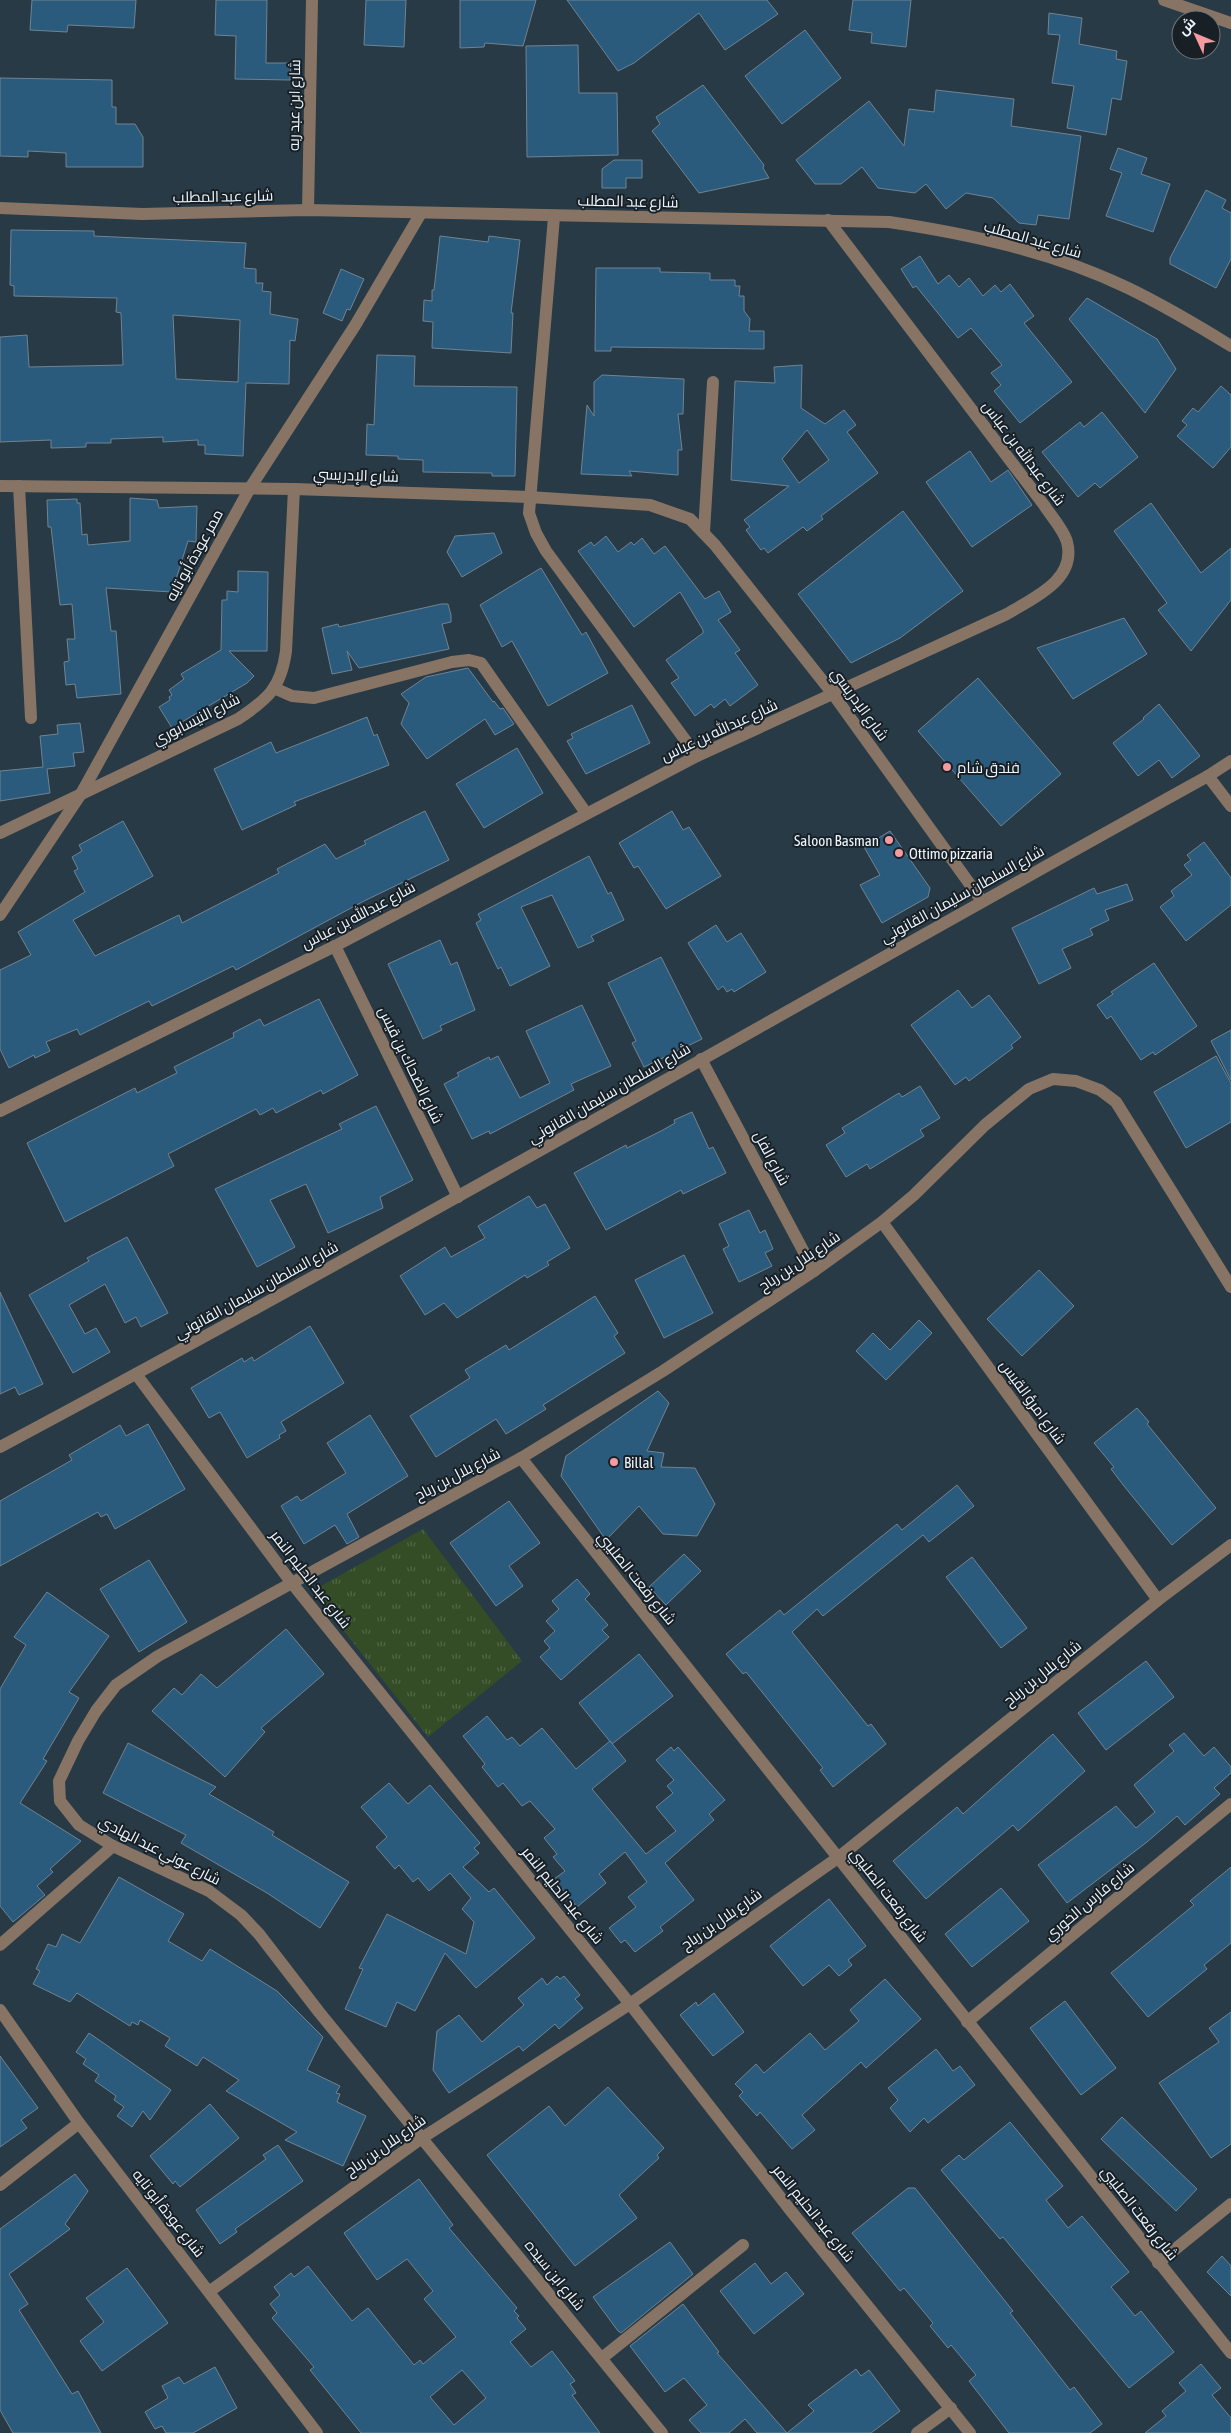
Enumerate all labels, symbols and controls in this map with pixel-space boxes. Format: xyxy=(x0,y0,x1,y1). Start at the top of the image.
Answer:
north arrow xyxy=(1171,10,1221,60)
text: ش xyxy=(1175,14,1199,39)
street label: شارع ابن عبد ربه xyxy=(285,59,306,151)
street label: شارع عبد المطلب xyxy=(172,187,274,208)
street label: شارع عبد المطلب xyxy=(577,192,679,213)
street label: شارع عبد المطلب xyxy=(981,217,1084,264)
street label: شارع عبدالله بن عباس xyxy=(977,397,1070,511)
street label: شارع الإدريسي xyxy=(313,465,399,489)
street label: ممر عودة أبو تايه xyxy=(161,506,227,604)
street label: شارع الإدريسي xyxy=(825,664,892,746)
street label: شارع النيسابوري xyxy=(150,690,244,752)
street label: شارع عبدالله بن عباس xyxy=(658,695,781,767)
place label: فندق شام xyxy=(957,759,1020,778)
marker: فندق شام xyxy=(941,761,953,773)
place label: Saloon Basman xyxy=(794,832,879,849)
marker: Saloon Basman xyxy=(883,834,895,846)
street label: شارع السلطان سليمان القانوني xyxy=(877,842,1049,950)
place label: Ottimo pizzaria xyxy=(909,845,993,862)
marker: Ottimo pizzaria xyxy=(893,847,905,859)
street label: شارع عبدالله بن عباس xyxy=(298,877,419,955)
street label: شارع الضحاك بن قيس xyxy=(373,1004,447,1128)
street label: شارع السلطان سليمان القانوني xyxy=(525,1039,695,1150)
street label: شارع الفل xyxy=(748,1128,793,1190)
street label: شارع بلال بن رباح xyxy=(755,1227,845,1297)
street label: شارع السلطان سليمان القانوني xyxy=(171,1238,343,1346)
street label: شارع امرؤ القيس xyxy=(994,1356,1069,1449)
street label: شارع بلال بن رباح xyxy=(411,1444,504,1506)
place label: Billal xyxy=(624,1454,653,1471)
marker: Billal xyxy=(608,1456,620,1468)
street label: شارع عبد الحليم النمر xyxy=(264,1526,355,1633)
street label: شارع رفعت الصليبي xyxy=(591,1528,680,1630)
street label: شارع بلال بن رباح xyxy=(1000,1637,1086,1712)
street label: شارع عوني عبد الهادي xyxy=(94,1812,224,1892)
street label: شارع عبد الحليم النمر xyxy=(516,1842,607,1949)
street label: شارع رفعت الصليبي xyxy=(844,1845,931,1948)
street label: شارع فارس الخوري xyxy=(1041,1858,1140,1947)
street label: شارع بلال بن رباح xyxy=(677,1885,766,1956)
street label: شارع بلال بن رباح xyxy=(341,2111,430,2182)
street label: شارع عبد الحليم النمر xyxy=(767,2160,858,2267)
street label: شارع رفعت الصليبي xyxy=(1095,2163,1182,2266)
street label: شارع عودة أبو تايه xyxy=(127,2165,209,2262)
street label: شارع ابن سيده xyxy=(519,2237,588,2315)

